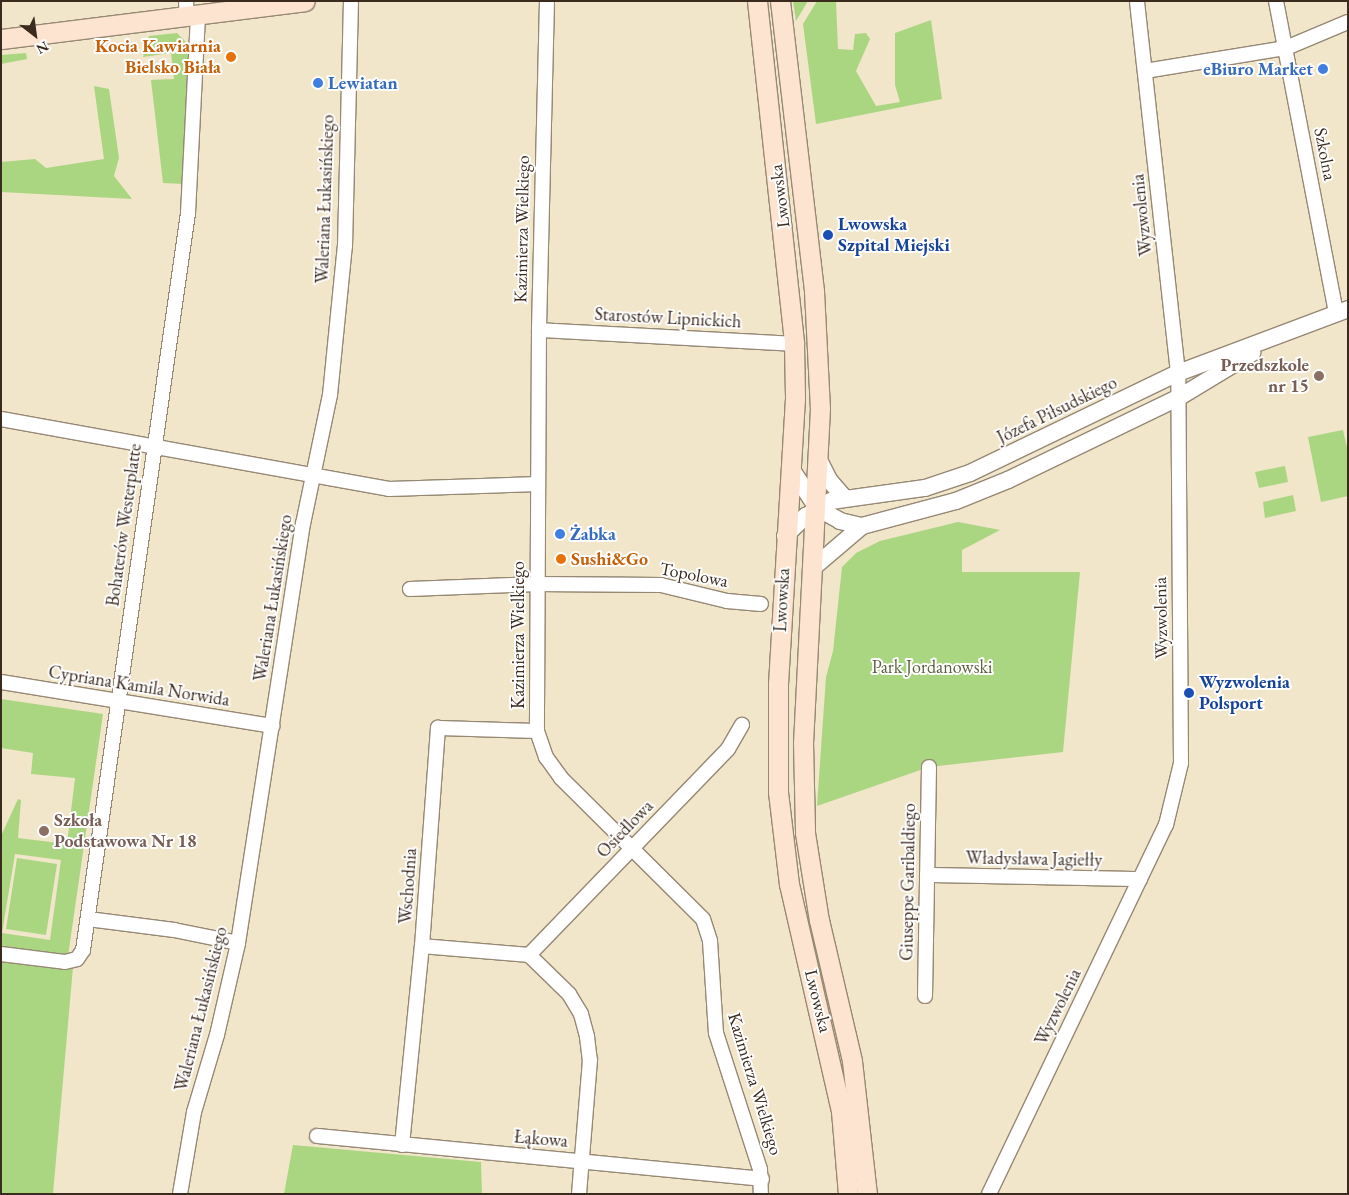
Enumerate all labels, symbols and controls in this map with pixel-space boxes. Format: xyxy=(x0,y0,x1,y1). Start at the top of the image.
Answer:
north arrow xyxy=(10,10,60,60)
place label: Kocia Kawiarnia Bielsko Biała xyxy=(95,36,221,78)
text: N xyxy=(33,37,52,59)
marker: Kocia Kawiarnia Bielsko Biała xyxy=(225,51,237,63)
place label: eBiuro Market xyxy=(1203,58,1313,80)
marker: eBiuro Market xyxy=(1317,63,1329,75)
place label: Lewiatan xyxy=(328,72,398,94)
marker: Lewiatan xyxy=(312,77,324,89)
street label: Waleriana Łukasińskiego xyxy=(311,114,339,284)
street label: Szkolna xyxy=(1309,126,1341,182)
street label: Kazimierza Wielkiego xyxy=(510,155,534,303)
street label: Lwowska xyxy=(765,163,795,229)
street label: Wyzwolenia xyxy=(1127,173,1157,257)
place label: Lwowska Szpital Miejski xyxy=(838,214,950,256)
marker: Lwowska Szpital Miejski xyxy=(822,229,834,241)
street label: Starostów Lipnickich xyxy=(594,303,742,333)
place label: Przedszkole nr 15 xyxy=(1220,355,1309,398)
marker: Przedszkole nr 15 xyxy=(1313,370,1325,382)
street label: Józefa Piłsudskiego xyxy=(993,372,1121,448)
street label: Bohaterów Westerplatte xyxy=(102,442,146,608)
street label: Waleriana Łukasińskiego xyxy=(249,513,297,683)
place label: Żabka xyxy=(570,523,616,545)
marker: Żabka xyxy=(554,528,566,540)
place label: Sushi&Go xyxy=(571,548,648,570)
marker: Sushi&Go xyxy=(555,553,567,565)
street label: Topolowa xyxy=(658,558,730,592)
street label: Kazimierza Wielkiego xyxy=(507,561,529,709)
street label: Lwowska xyxy=(770,568,794,632)
street label: Wyzwolenia xyxy=(1149,577,1173,659)
park label: Park Jordanowski xyxy=(872,656,992,678)
street label: Cypriana Kamila Norwida xyxy=(47,661,231,711)
place label: Wyzwolenia Polsport xyxy=(1199,672,1290,714)
marker: Wyzwolenia Polsport xyxy=(1183,687,1195,699)
street label: Osiedlowa xyxy=(592,796,658,862)
street label: Giuseppe Garibaldiego xyxy=(896,803,920,961)
place label: Szkoła Podstawowa Nr 18 xyxy=(54,810,196,852)
marker: Szkoła Podstawowa Nr 18 xyxy=(38,825,50,837)
street label: Wschodnia xyxy=(395,847,421,925)
street label: Władysława Jagiełły xyxy=(965,847,1103,871)
street label: Waleriana Łukasińskiego xyxy=(170,924,232,1094)
street label: Wyzwolenia xyxy=(1030,965,1086,1049)
street label: Lwowska xyxy=(800,967,836,1035)
street label: Kazimierza Wielkiego xyxy=(723,1010,787,1158)
street label: Łąkowa xyxy=(513,1126,569,1152)

